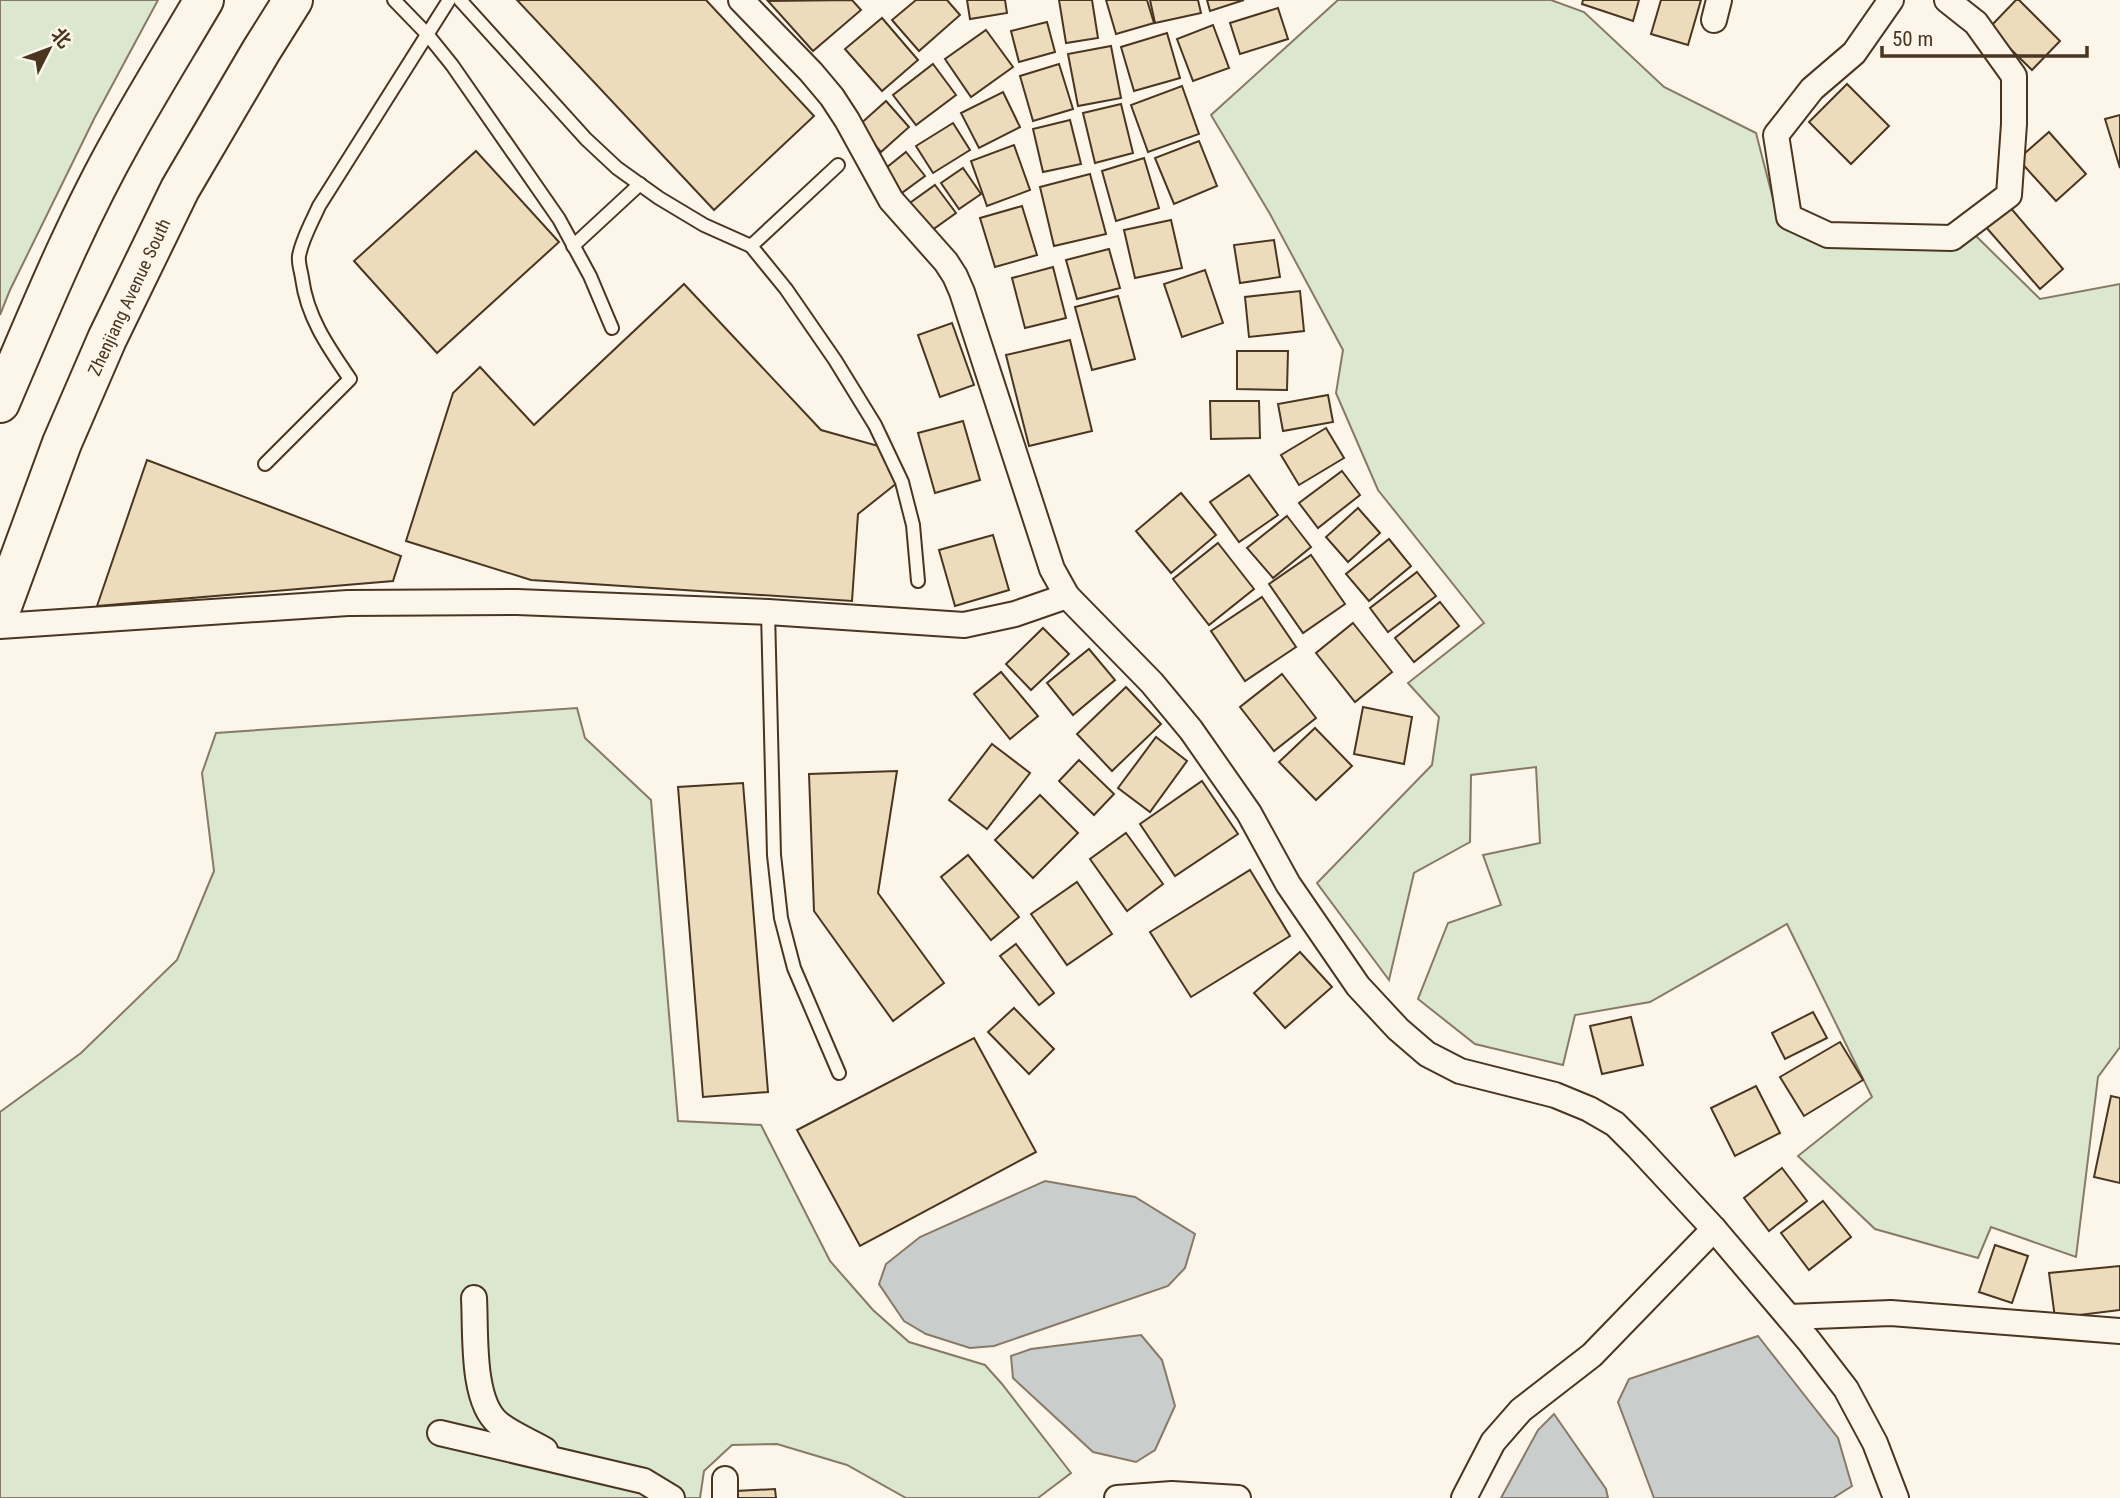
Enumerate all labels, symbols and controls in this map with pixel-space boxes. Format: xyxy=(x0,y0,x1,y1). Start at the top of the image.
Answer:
north arrow xyxy=(14,14,84,84)
scale bar xyxy=(1882,14,2087,58)
text: 北 xyxy=(46,23,76,53)
text: 50 m xyxy=(1892,27,1933,51)
street label: Zhenjiang Avenue South xyxy=(83,215,175,379)

